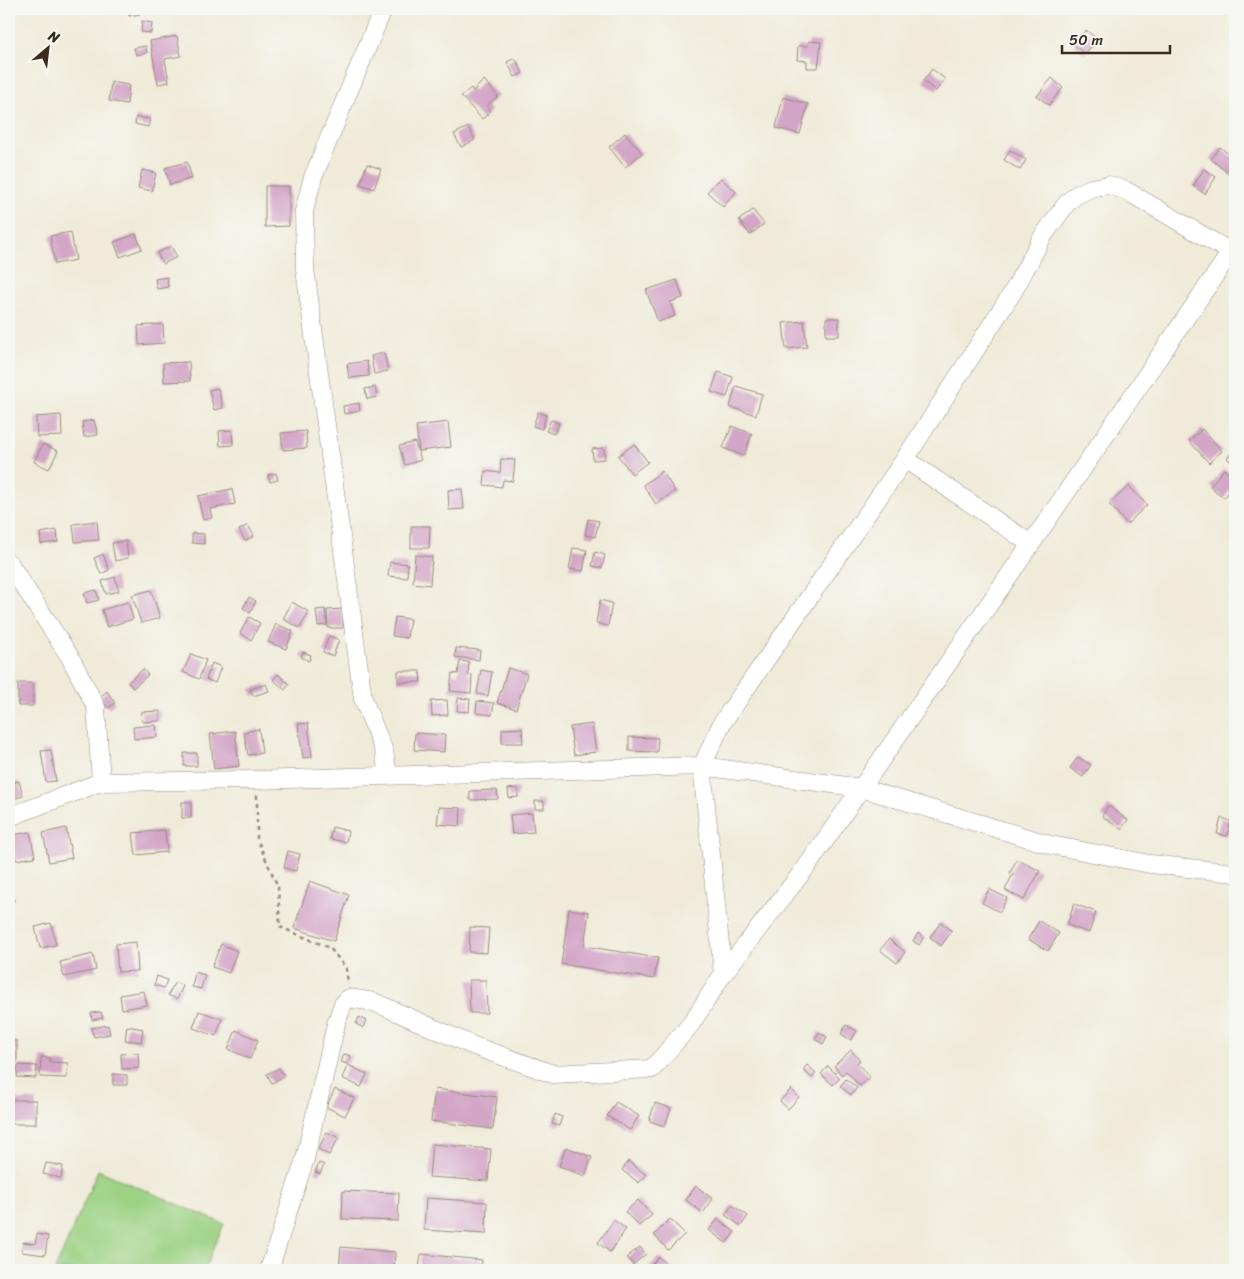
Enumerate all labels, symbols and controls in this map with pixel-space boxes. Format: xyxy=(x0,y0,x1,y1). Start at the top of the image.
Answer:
north arrow xyxy=(22,22,72,72)
scale bar xyxy=(1062,22,1169,54)
text: N xyxy=(43,23,64,50)
text: 50 m xyxy=(1069,27,1104,53)

